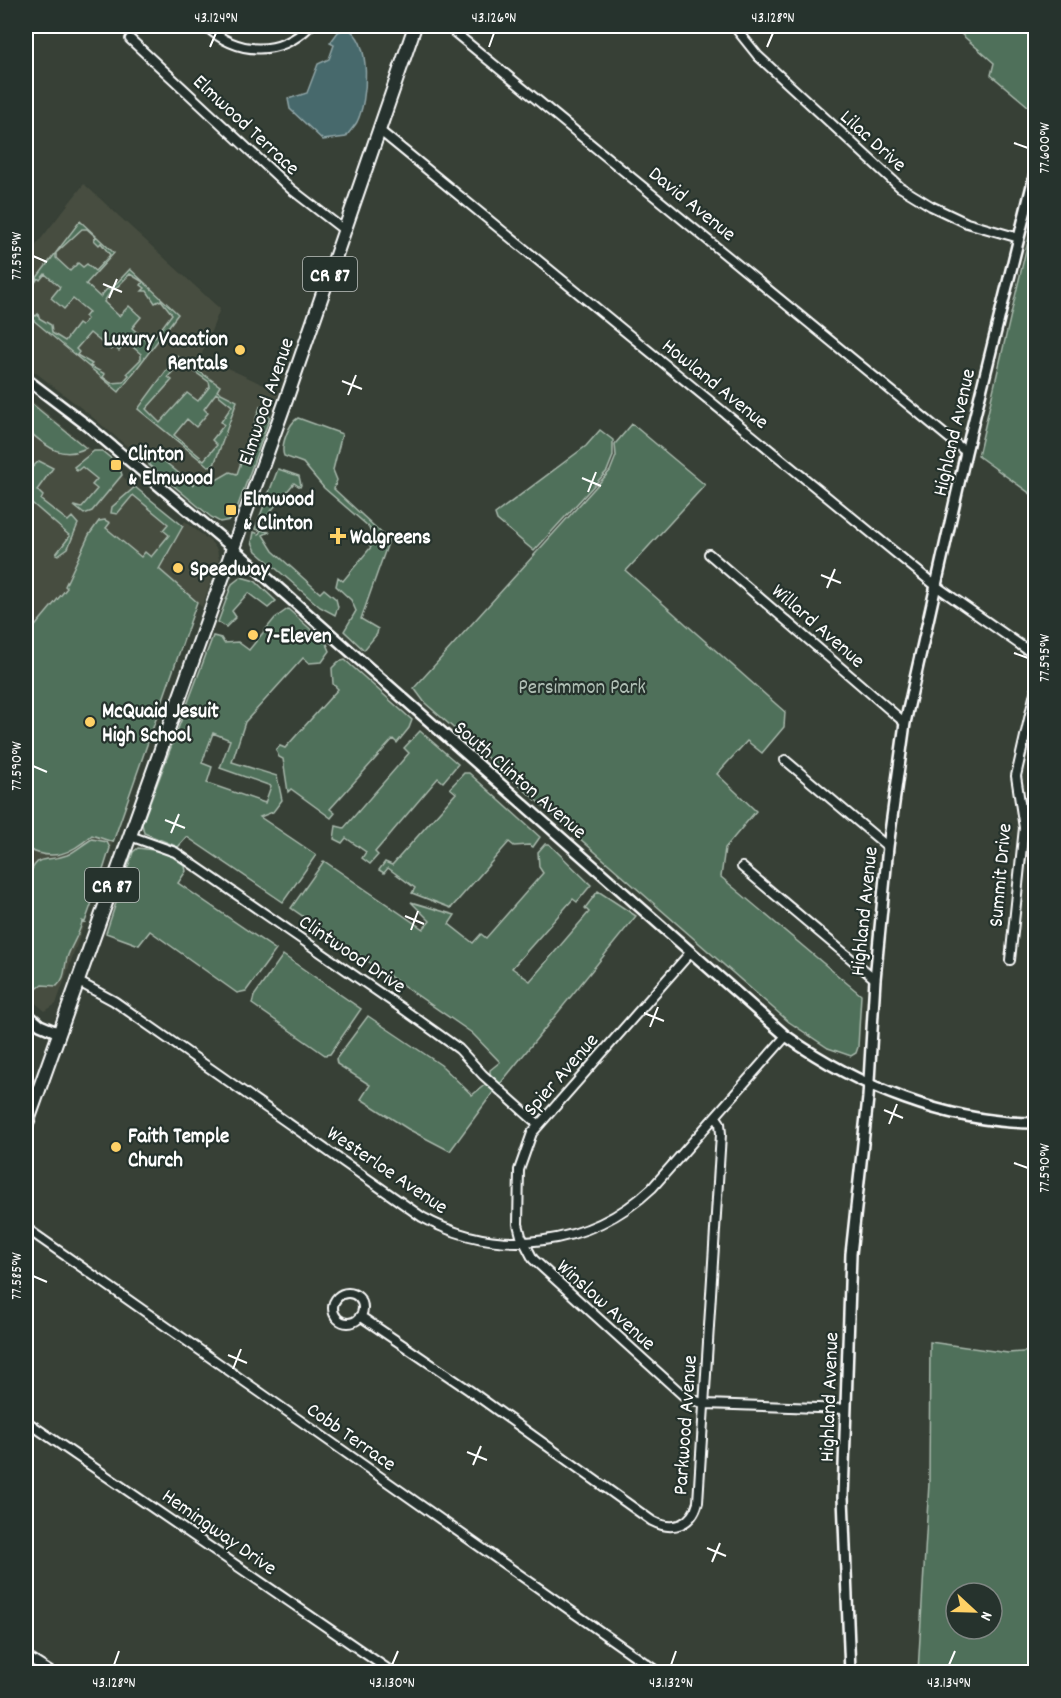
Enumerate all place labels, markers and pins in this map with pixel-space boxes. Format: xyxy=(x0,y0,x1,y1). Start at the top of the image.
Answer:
place label: Luxury Vacation Rentals xyxy=(104,326,228,380)
marker: Luxury Vacation Rentals xyxy=(233,343,247,357)
place label: Clinton & Elmwood xyxy=(128,441,213,495)
marker: Clinton & Elmwood xyxy=(109,458,123,472)
place label: Elmwood & Clinton xyxy=(243,486,314,540)
marker: Elmwood & Clinton xyxy=(224,503,238,517)
place label: Walgreens xyxy=(350,524,431,554)
marker: Walgreens xyxy=(331,529,345,543)
place label: Speedway xyxy=(190,556,271,586)
marker: Speedway xyxy=(171,561,185,575)
place label: 7-Eleven xyxy=(265,623,332,653)
marker: 7-Eleven xyxy=(246,628,260,642)
place label: McQuaid Jesuit High School xyxy=(102,698,219,752)
marker: McQuaid Jesuit High School xyxy=(83,715,97,729)
place label: Faith Temple Church xyxy=(128,1123,229,1177)
marker: Faith Temple Church xyxy=(109,1140,123,1154)

